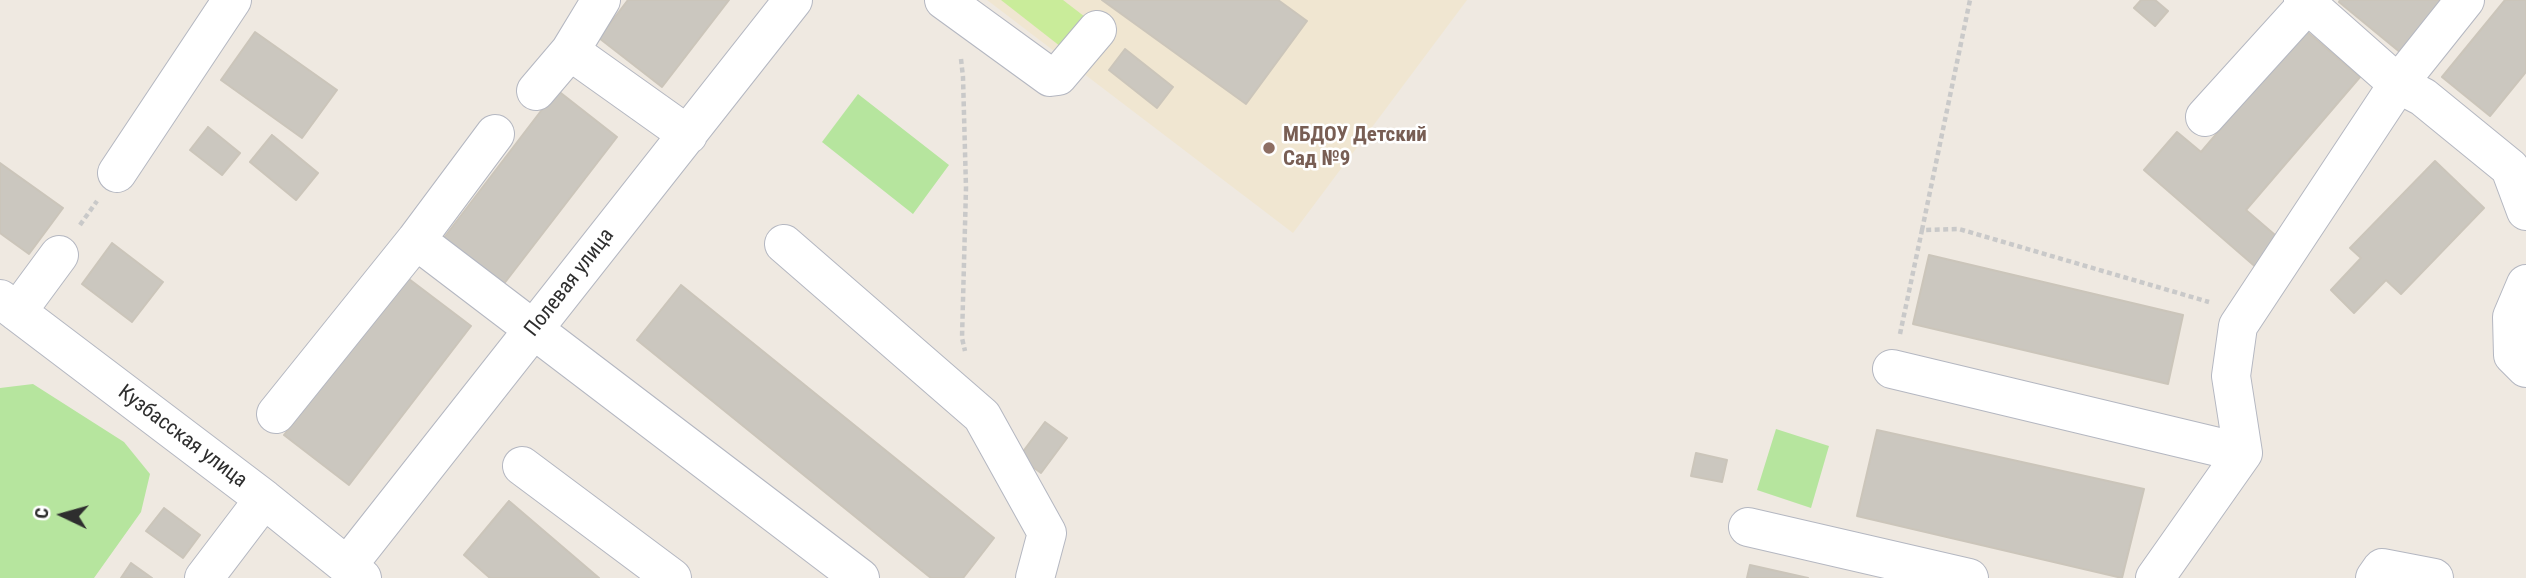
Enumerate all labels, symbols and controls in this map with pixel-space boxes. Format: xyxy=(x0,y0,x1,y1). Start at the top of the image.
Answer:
place label: МБДОУ Детский Сад №9 xyxy=(1283,123,1427,173)
marker: МБДОУ Детский Сад №9 xyxy=(1261,140,1277,156)
street label: Полевая улица xyxy=(520,224,620,342)
street label: Кузбасская улица xyxy=(113,380,251,494)
north arrow xyxy=(28,480,98,550)
text: С xyxy=(30,507,54,520)

